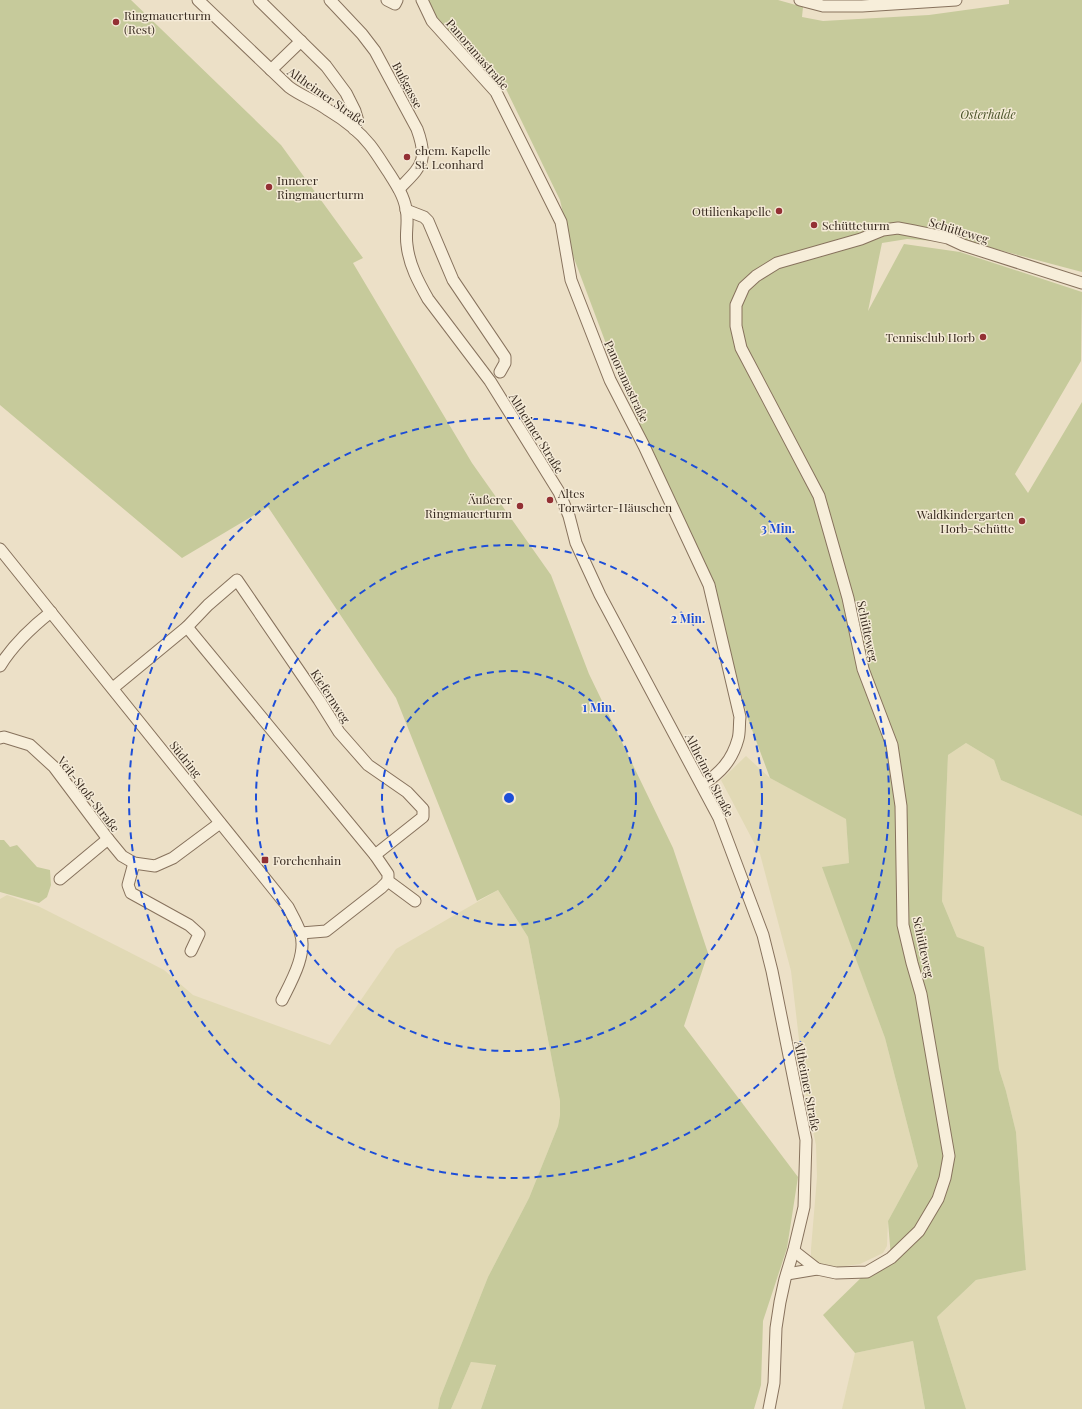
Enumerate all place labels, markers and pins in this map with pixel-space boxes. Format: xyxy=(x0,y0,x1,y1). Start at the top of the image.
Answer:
place label: Ringmauerturm (Rest) xyxy=(124,7,211,37)
marker: Ringmauerturm (Rest) xyxy=(111,17,121,27)
place label: ehem. Kapelle St. Leonhard xyxy=(415,142,491,172)
marker: ehem. Kapelle St. Leonhard xyxy=(402,152,412,162)
place label: Innerer Ringmauerturm xyxy=(277,172,364,202)
marker: Innerer Ringmauerturm xyxy=(264,182,274,192)
place label: Ottilienkapelle xyxy=(692,203,771,219)
marker: Ottilienkapelle xyxy=(774,206,784,216)
place label: Schütteturm xyxy=(822,217,890,233)
marker: Schütteturm xyxy=(809,220,819,230)
place label: Tennisclub Horb xyxy=(886,329,975,345)
marker: Tennisclub Horb xyxy=(978,332,988,342)
place label: Altes Torwärter-Häuschen xyxy=(557,485,672,515)
place label: Äußerer Ringmauerturm xyxy=(425,491,513,521)
marker: Altes Torwärter-Häuschen xyxy=(545,495,555,505)
marker: Äußerer Ringmauerturm xyxy=(515,501,525,511)
place label: Waldkindergarten Horb-Schütte xyxy=(916,506,1014,536)
marker: Waldkindergarten Horb-Schütte xyxy=(1017,516,1027,526)
centre of rings xyxy=(502,791,516,805)
place label: Forchenhain xyxy=(273,852,341,868)
marker: Forchenhain xyxy=(260,855,270,865)

